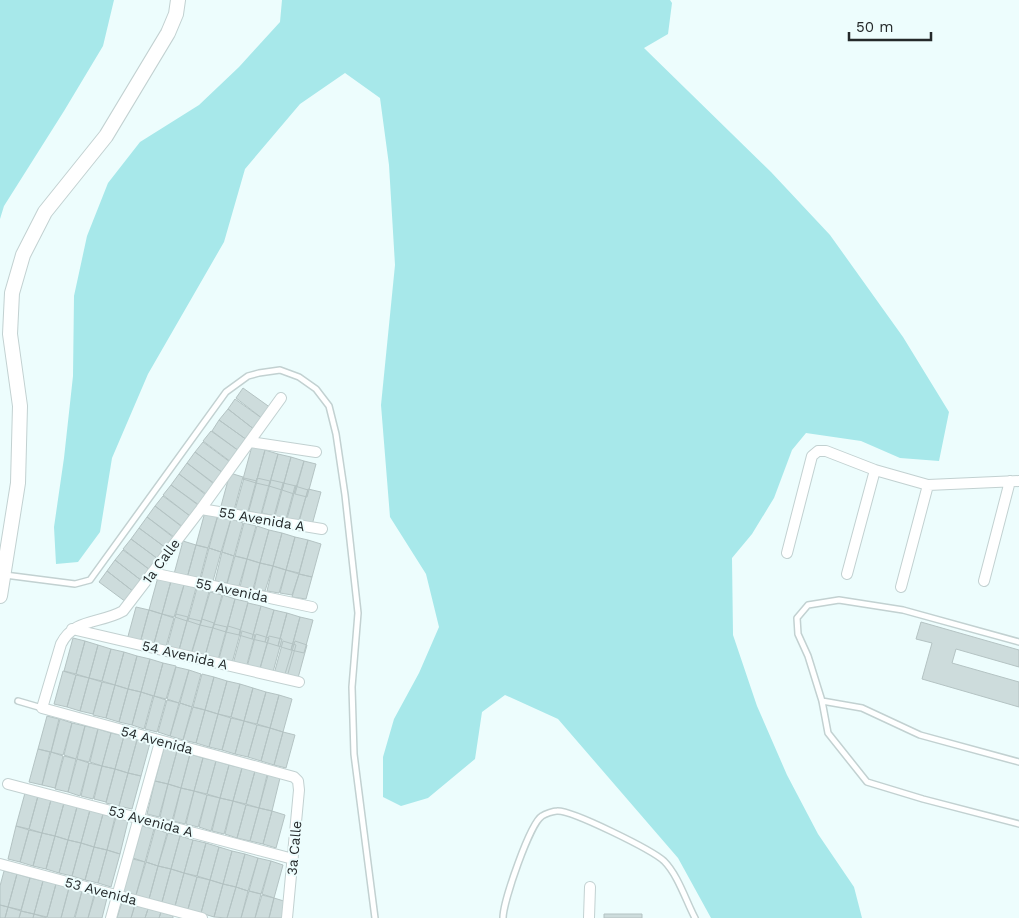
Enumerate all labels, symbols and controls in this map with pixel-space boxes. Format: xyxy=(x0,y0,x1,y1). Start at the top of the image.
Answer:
scale bar xyxy=(849,10,932,42)
text: 50 m xyxy=(856,18,893,36)
street label: 55 Avenida A xyxy=(218,504,306,534)
street label: 1a Calle xyxy=(139,535,183,587)
street label: 55 Avenida xyxy=(194,575,270,606)
street label: 54 Avenida A xyxy=(141,637,229,673)
street label: 54 Avenida xyxy=(119,723,195,757)
street label: 53 Avenida A xyxy=(107,802,195,840)
street label: 3a Calle xyxy=(284,820,304,876)
street label: 53 Avenida xyxy=(63,874,139,908)

